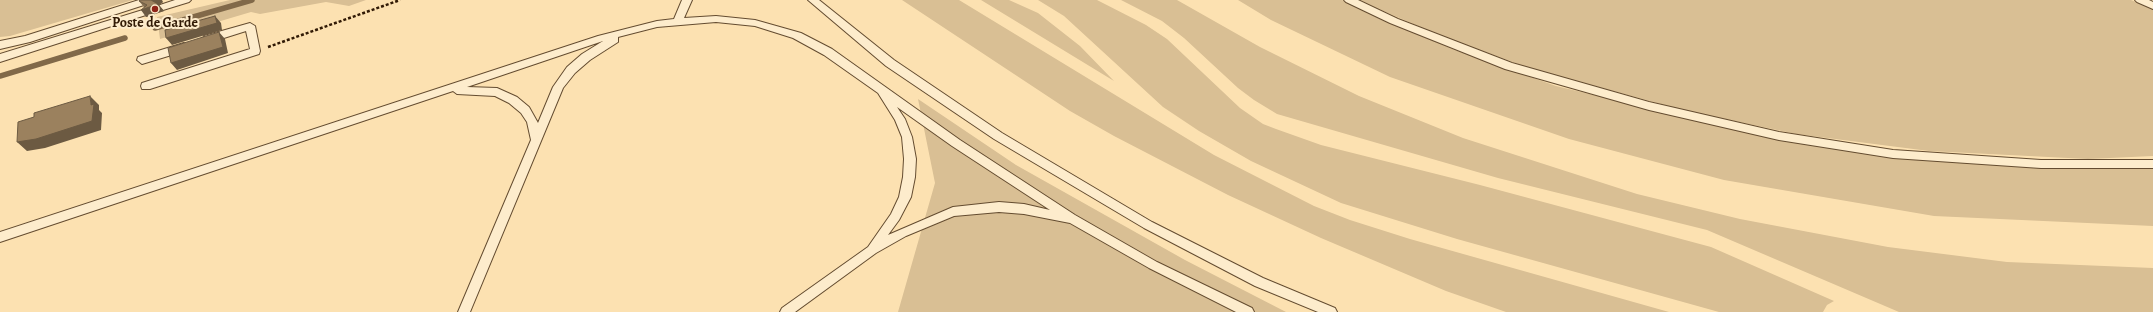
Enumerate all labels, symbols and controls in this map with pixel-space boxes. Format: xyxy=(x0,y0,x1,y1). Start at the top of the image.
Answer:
marker: Poste de Garde xyxy=(150,4,160,14)
place label: Poste de Garde xyxy=(112,16,198,32)

